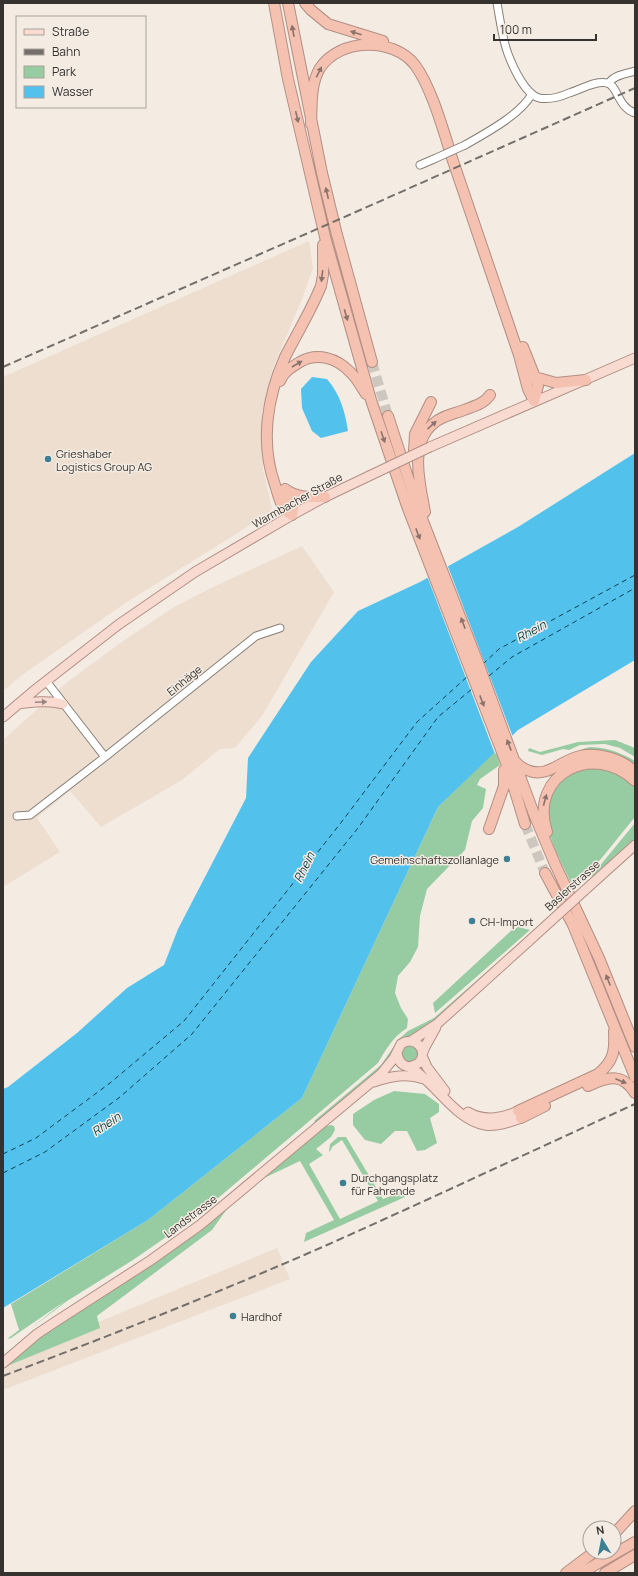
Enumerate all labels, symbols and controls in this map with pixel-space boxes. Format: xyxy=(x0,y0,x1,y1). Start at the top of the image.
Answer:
legend xyxy=(16,16,146,108)
scale bar xyxy=(494,16,596,42)
text: 100 m xyxy=(500,21,532,38)
text: Straße xyxy=(52,23,89,40)
one-way arrow xyxy=(290,25,296,37)
one-way arrow xyxy=(349,30,361,36)
text: Bahn xyxy=(52,43,80,60)
text: Park xyxy=(52,63,77,80)
one-way arrow xyxy=(316,67,322,78)
text: Wasser xyxy=(52,83,94,100)
one-way arrow xyxy=(294,110,300,123)
one-way arrow xyxy=(324,187,330,199)
one-way arrow xyxy=(319,269,325,282)
one-way arrow xyxy=(343,309,349,321)
one-way arrow xyxy=(291,360,303,367)
one-way arrow xyxy=(427,421,437,430)
one-way arrow xyxy=(381,431,387,443)
place label: Grieshaber Logistics Group AG xyxy=(56,446,152,474)
marker: Grieshaber Logistics Group AG xyxy=(43,454,53,464)
street label: Warmbacher Straße xyxy=(249,469,345,531)
one-way arrow xyxy=(415,528,421,540)
water label: Rhein xyxy=(513,615,550,646)
one-way arrow xyxy=(459,617,465,629)
street label: Einhäge xyxy=(163,661,205,699)
one-way arrow xyxy=(479,696,485,708)
one-way arrow xyxy=(35,698,47,705)
one-way arrow xyxy=(505,738,511,750)
one-way arrow xyxy=(542,794,548,806)
water label: Rhein xyxy=(289,848,319,885)
place label: Gemeinschaftszollanlage xyxy=(370,852,500,867)
marker: Gemeinschaftszollanlage xyxy=(502,854,512,864)
street label: Baslerstrasse xyxy=(541,856,603,914)
place label: CH-Import xyxy=(480,914,533,929)
marker: CH-Import xyxy=(467,916,477,926)
one-way arrow xyxy=(605,973,611,985)
one-way arrow xyxy=(615,1077,627,1084)
water label: Rhein xyxy=(88,1108,125,1140)
place label: Durchgangsplatz für Fahrende xyxy=(351,1170,438,1198)
marker: Durchgangsplatz für Fahrende xyxy=(338,1178,348,1188)
street label: Landstrasse xyxy=(160,1191,220,1241)
place label: Hardhof xyxy=(241,1309,282,1324)
marker: Hardhof xyxy=(228,1311,238,1321)
north arrow xyxy=(582,1520,622,1560)
text: N xyxy=(595,1522,605,1538)

